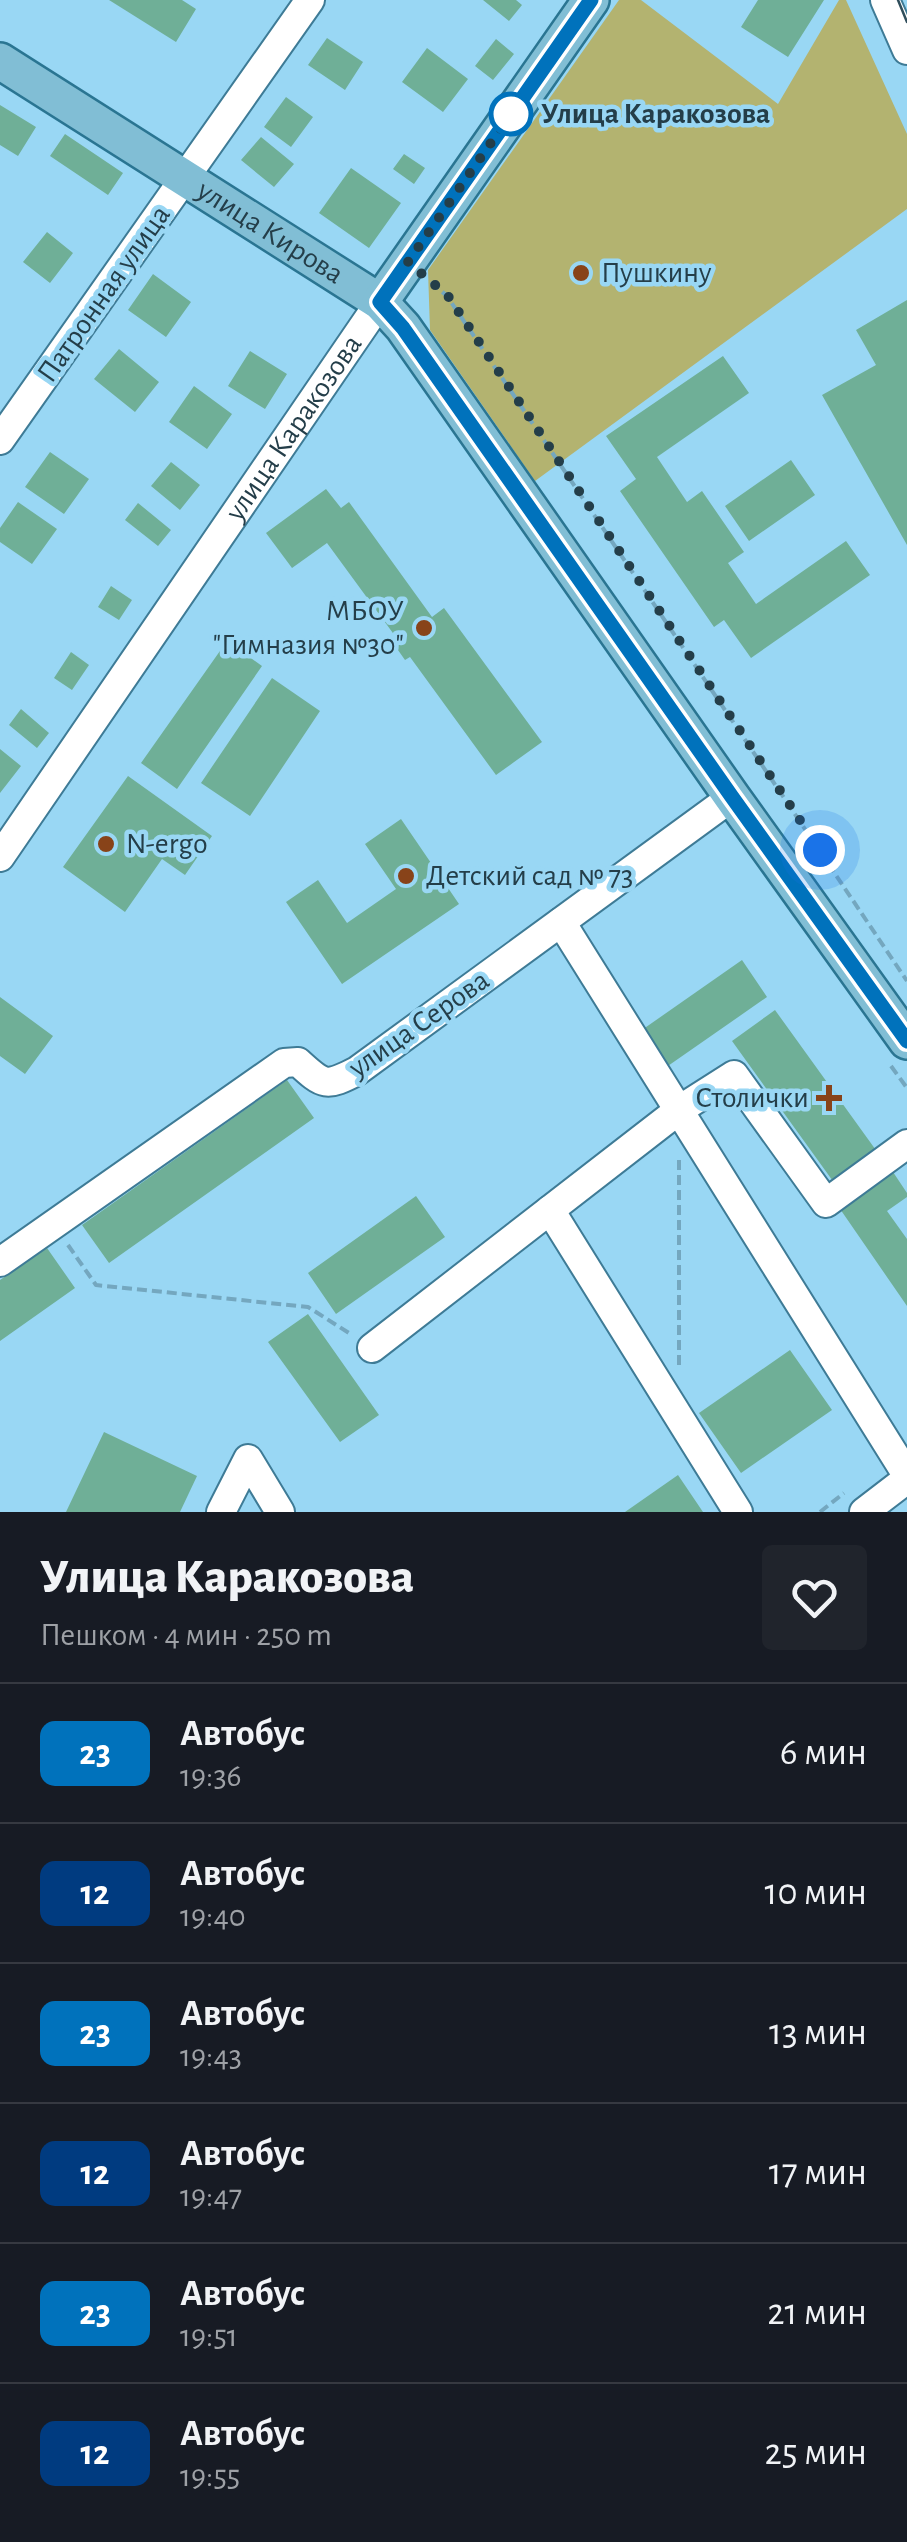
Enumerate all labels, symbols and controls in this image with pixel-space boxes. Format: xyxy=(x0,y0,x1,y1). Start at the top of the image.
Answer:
marker: Улица Каракозова xyxy=(490,93,532,135)
place label: Улица Каракозова xyxy=(541,99,770,129)
street label: улица Кирова xyxy=(191,175,349,290)
street label: Патронная улица xyxy=(32,200,176,388)
place label: Пушкину xyxy=(601,258,712,288)
marker: Пушкину xyxy=(570,262,592,284)
street label: улица Каракозова xyxy=(219,330,368,527)
place label: МБОУ "Гимназия №30" xyxy=(213,596,404,660)
marker: МБОУ "Гимназия №30" xyxy=(413,617,435,639)
your location xyxy=(795,825,845,875)
place label: N-ergo xyxy=(126,829,208,859)
marker: N-ergo xyxy=(95,833,117,855)
place label: Детский сад № 73 xyxy=(426,861,633,891)
marker: Детский сад № 73 xyxy=(395,865,417,887)
street label: улица Серова xyxy=(343,965,495,1084)
place label: Столички xyxy=(695,1083,809,1113)
marker: Столички xyxy=(818,1087,840,1109)
button: heart xyxy=(762,1545,867,1650)
text: Улица Каракозова xyxy=(40,1554,414,1602)
text: Пешком · 4 мин · 250 m xyxy=(40,1619,332,1651)
text: Автобус xyxy=(180,1715,305,1753)
text: 6 мин xyxy=(780,1734,867,1772)
text: 23 xyxy=(79,1736,111,1771)
text: 19:36 xyxy=(180,1760,242,1792)
text: Автобус xyxy=(180,1855,305,1893)
text: 10 мин xyxy=(764,1874,867,1912)
text: 12 xyxy=(80,1876,110,1911)
text: 19:40 xyxy=(180,1900,246,1932)
text: Автобус xyxy=(180,1995,305,2033)
text: 13 мин xyxy=(769,2014,867,2052)
text: 23 xyxy=(79,2016,111,2051)
text: 19:43 xyxy=(180,2040,242,2072)
text: Автобус xyxy=(180,2135,305,2173)
text: 17 мин xyxy=(769,2154,867,2192)
text: 12 xyxy=(80,2156,110,2191)
text: 19:47 xyxy=(180,2180,242,2212)
text: Автобус xyxy=(180,2275,305,2313)
text: 21 мин xyxy=(767,2294,867,2332)
text: 23 xyxy=(79,2296,111,2331)
text: 19:51 xyxy=(180,2320,238,2352)
text: Автобус xyxy=(180,2415,305,2453)
text: 25 мин xyxy=(764,2434,867,2472)
text: 12 xyxy=(80,2436,110,2471)
text: 19:55 xyxy=(180,2460,240,2492)

